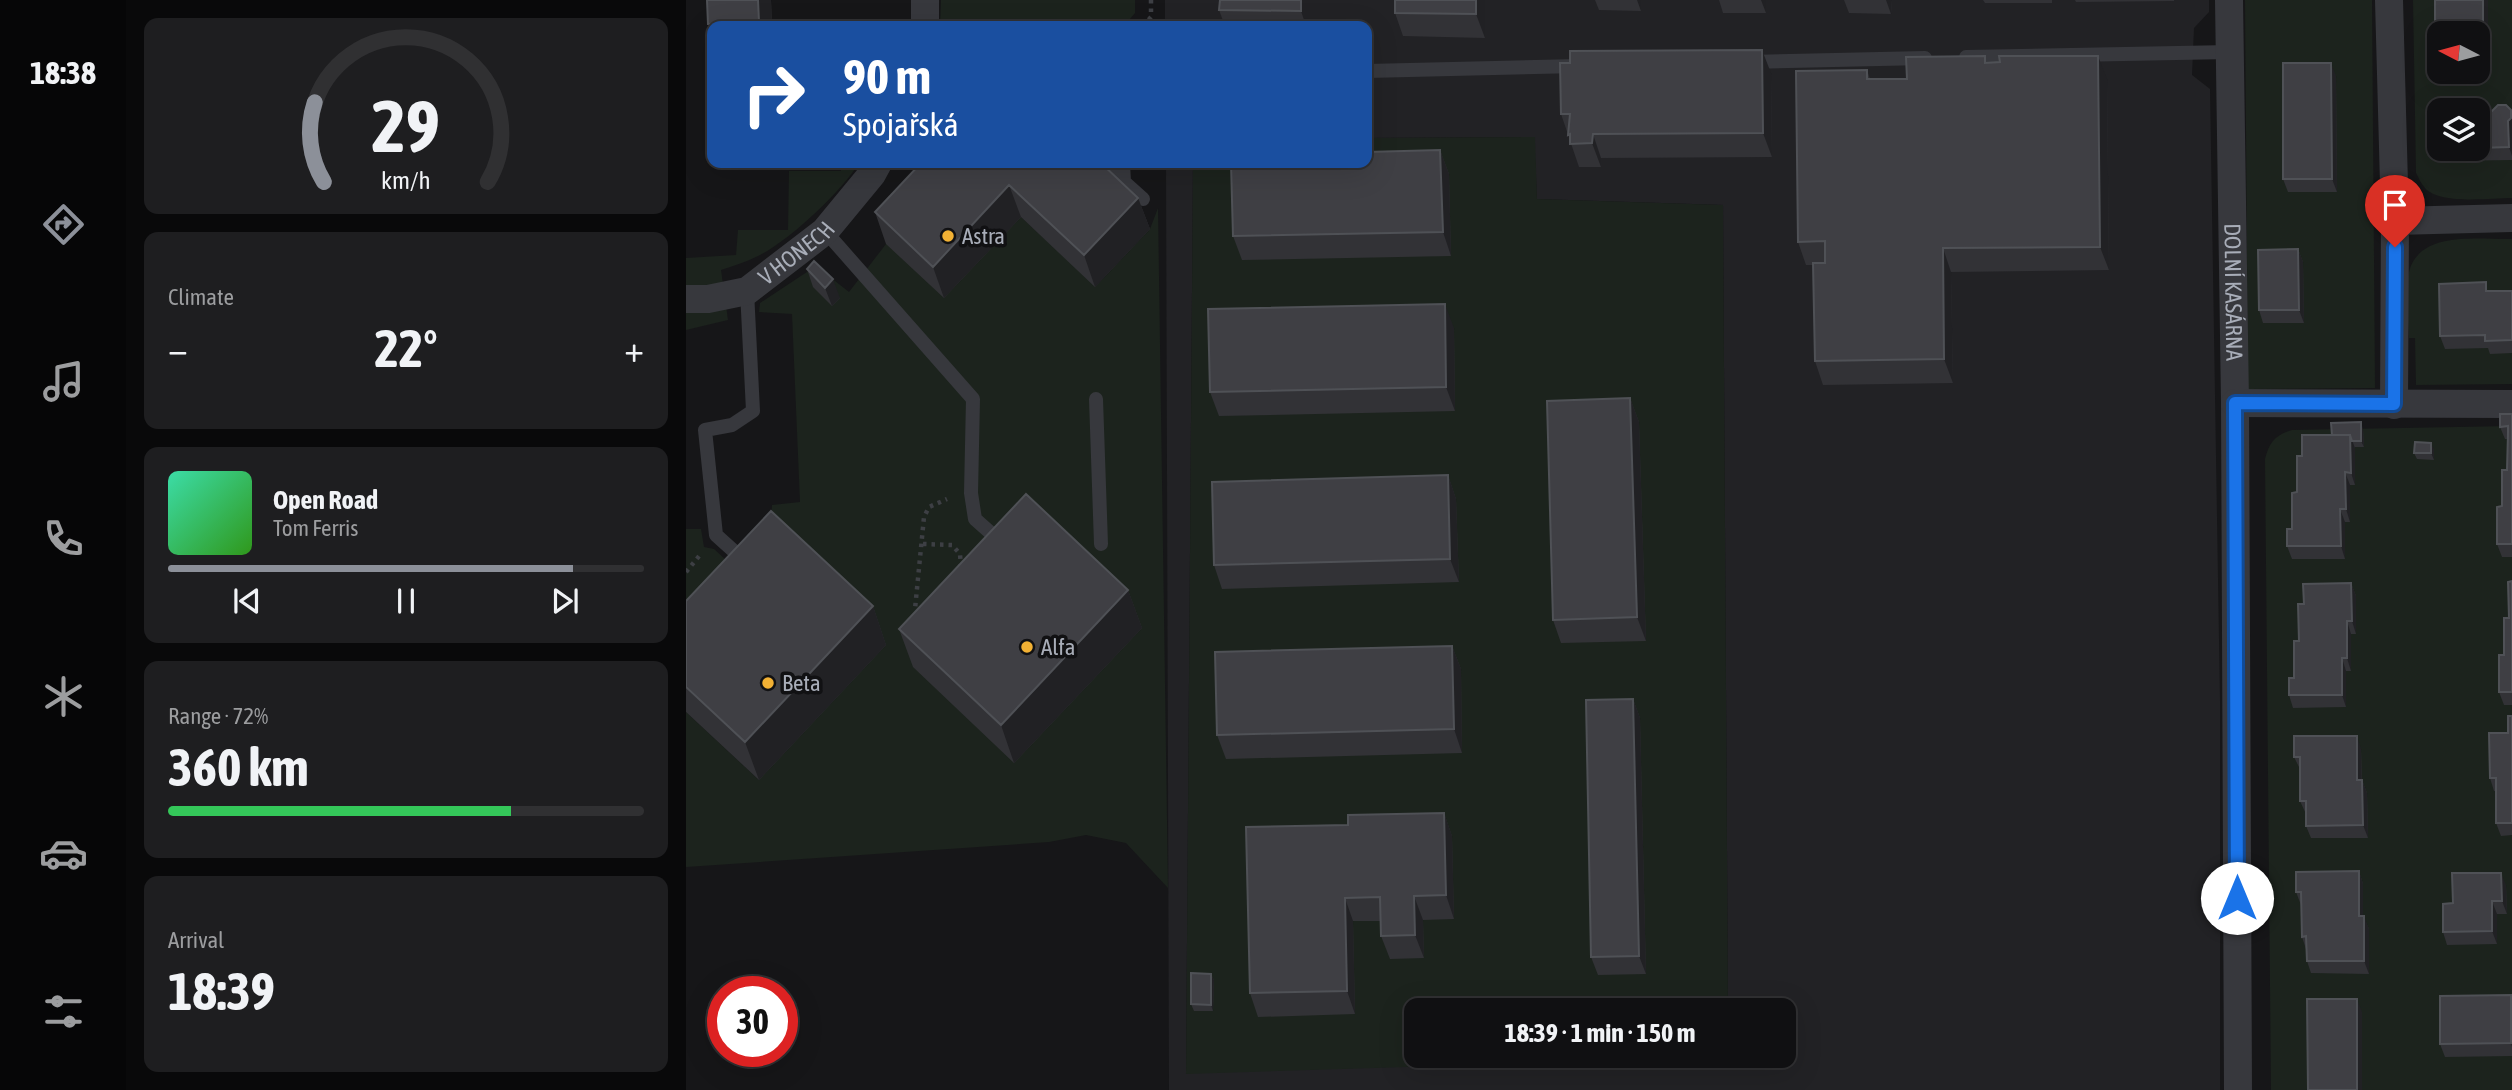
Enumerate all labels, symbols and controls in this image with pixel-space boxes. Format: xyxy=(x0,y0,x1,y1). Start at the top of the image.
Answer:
north arrow xyxy=(2427,21,2490,84)
map controls xyxy=(2427,21,2490,161)
text: 90 m xyxy=(843,48,931,104)
icon: right xyxy=(728,49,819,140)
text: 18:38 xyxy=(30,54,96,91)
text: 29 xyxy=(372,85,440,168)
button: layers xyxy=(2427,98,2490,161)
text: Spojařská xyxy=(843,106,959,143)
text: km/h xyxy=(381,166,431,194)
pin xyxy=(2365,175,2425,247)
icon: arrive xyxy=(2376,186,2414,224)
icon: directions xyxy=(39,200,88,249)
street label: V HONECH xyxy=(753,217,840,290)
place label: Astra xyxy=(962,223,1005,249)
street label: DOLNÍ KASÁRNA xyxy=(2219,223,2247,362)
marker: Astra xyxy=(940,228,956,244)
text: Climate xyxy=(168,284,234,310)
text: 22° xyxy=(374,318,438,378)
text: − xyxy=(168,327,188,370)
text: + xyxy=(624,327,644,370)
icon: music xyxy=(39,357,88,406)
text: Open Road xyxy=(273,485,378,515)
icon: phone xyxy=(39,514,88,563)
text: Tom Ferris xyxy=(273,515,358,541)
icon: previous xyxy=(228,582,266,620)
icon: pause xyxy=(387,582,425,620)
icon: next xyxy=(546,582,584,620)
place label: Alfa xyxy=(1041,634,1075,660)
marker: Alfa xyxy=(1019,639,1035,655)
place label: Beta xyxy=(782,670,821,696)
icon: climate xyxy=(39,672,88,721)
marker: Beta xyxy=(760,675,776,691)
text: Range · 72% xyxy=(168,703,268,729)
text: 360 km xyxy=(168,737,309,797)
icon: car xyxy=(39,829,88,878)
position arrow xyxy=(2200,861,2274,935)
text: Arrival xyxy=(168,927,224,953)
text: 18:39 xyxy=(168,961,275,1021)
speed limit sign: 30 xyxy=(707,976,798,1067)
icon: filters xyxy=(39,987,88,1036)
text: 18:39 · 1 min · 150 m xyxy=(1505,1018,1695,1048)

